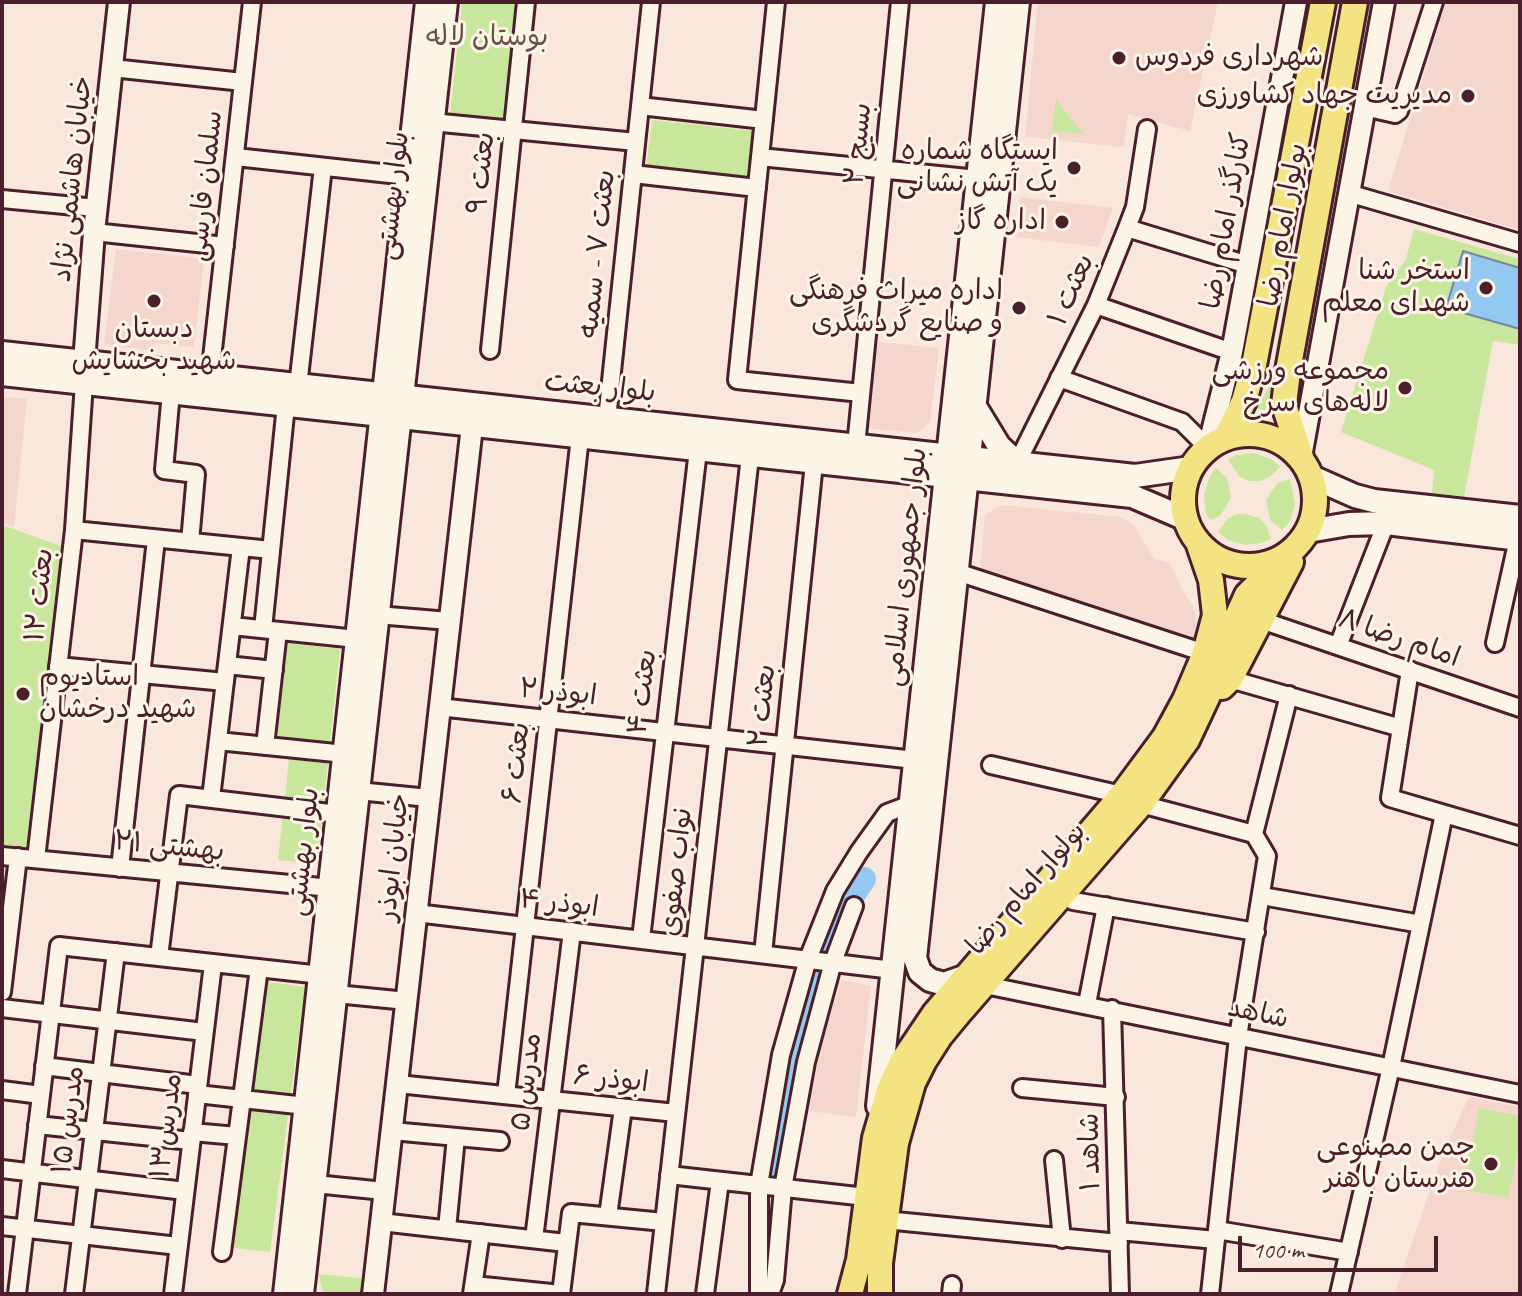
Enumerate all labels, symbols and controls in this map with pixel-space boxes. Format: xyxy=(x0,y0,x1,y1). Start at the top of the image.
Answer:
park label: بوستان لاله xyxy=(426,21,548,55)
place label: شهرداری فردوس xyxy=(1135,41,1323,75)
marker: شهرداری فردوس xyxy=(1110,49,1128,67)
street label: خیابان هاشمی نژاد xyxy=(45,74,101,284)
place label: مدیریت جهاد کشاورزی xyxy=(1196,79,1452,113)
marker: مدیریت جهاد کشاورزی xyxy=(1459,87,1477,105)
street label: بسیج ۲ xyxy=(838,101,880,187)
street label: سلمان فارسی xyxy=(181,109,231,263)
street label: بلوار بهشتی xyxy=(371,130,417,262)
street label: بعثت ۹ xyxy=(461,130,503,216)
street label: کنارگذر امام رضا xyxy=(1195,130,1259,312)
place label: ایستگاه شماره یک آتش نشانی xyxy=(896,135,1058,201)
street label: بولوار امام رضا xyxy=(1253,140,1315,310)
marker: ایستگاه شماره یک آتش نشانی xyxy=(1065,159,1083,177)
street label: بعثت ۷ - سمیه xyxy=(572,168,624,340)
place label: اداره گاز xyxy=(956,205,1046,239)
marker: اداره گاز xyxy=(1053,213,1071,231)
street label: بعثت ۱ xyxy=(1041,249,1103,331)
place label: استخر شنا شهدای معلم xyxy=(1322,255,1470,321)
place label: اداره میراث فرهنگی و صنایع گردشگری xyxy=(789,275,1003,341)
marker: استخر شنا شهدای معلم xyxy=(1477,279,1495,297)
marker: دبستان شهید بخشایش xyxy=(145,292,163,310)
marker: اداره میراث فرهنگی و صنایع گردشگری xyxy=(1010,299,1028,317)
place label: دبستان شهید بخشایش xyxy=(72,313,236,379)
place label: مجموعه‌ ورزشی لاله‌های سرخ xyxy=(1212,355,1389,421)
street label: بلوار بعثت xyxy=(543,365,657,411)
marker: مجموعه‌ ورزشی لاله‌های سرخ xyxy=(1396,379,1414,397)
street label: بلوار جمهوری اسلامی xyxy=(877,446,935,688)
street label: بعثت ۱۲ xyxy=(18,547,62,643)
street label: امام رضا ۸ xyxy=(1334,602,1464,676)
street label: بعثت ۴ xyxy=(621,647,665,737)
place label: استادیوم شهید درخشان xyxy=(39,661,197,727)
street label: بعثت ۲ xyxy=(742,663,784,749)
street label: ابوذر ۲ xyxy=(518,672,598,714)
marker: استادیوم شهید درخشان xyxy=(14,685,32,703)
street label: بعثت ۶ xyxy=(496,721,538,805)
street label: بلوار بهشتی xyxy=(281,786,327,918)
street label: خیابان ابوذر xyxy=(371,792,417,922)
street label: نواب صفوی xyxy=(654,806,700,938)
street label: بولوار امام رضا xyxy=(960,815,1094,963)
street label: بهشتی ۲۱ xyxy=(112,824,226,870)
street label: ابوذر ۴ xyxy=(517,882,601,926)
street label: شاهد xyxy=(1224,991,1292,1037)
street label: مدرس ۵ xyxy=(504,1031,550,1133)
street label: ابوذر ۶ xyxy=(572,1059,650,1101)
street label: مدرس ۱۵ xyxy=(46,1064,92,1176)
street label: مدرس۱۳ xyxy=(144,1071,190,1181)
street label: شاهد ۱ xyxy=(1074,1113,1108,1191)
place label: چمن مصنوعی هنرستان باهنر xyxy=(1316,1131,1475,1197)
marker: چمن مصنوعی هنرستان باهنر xyxy=(1482,1155,1500,1173)
scale bar xyxy=(1242,1220,1442,1270)
text: 100 m xyxy=(1252,1235,1304,1265)

